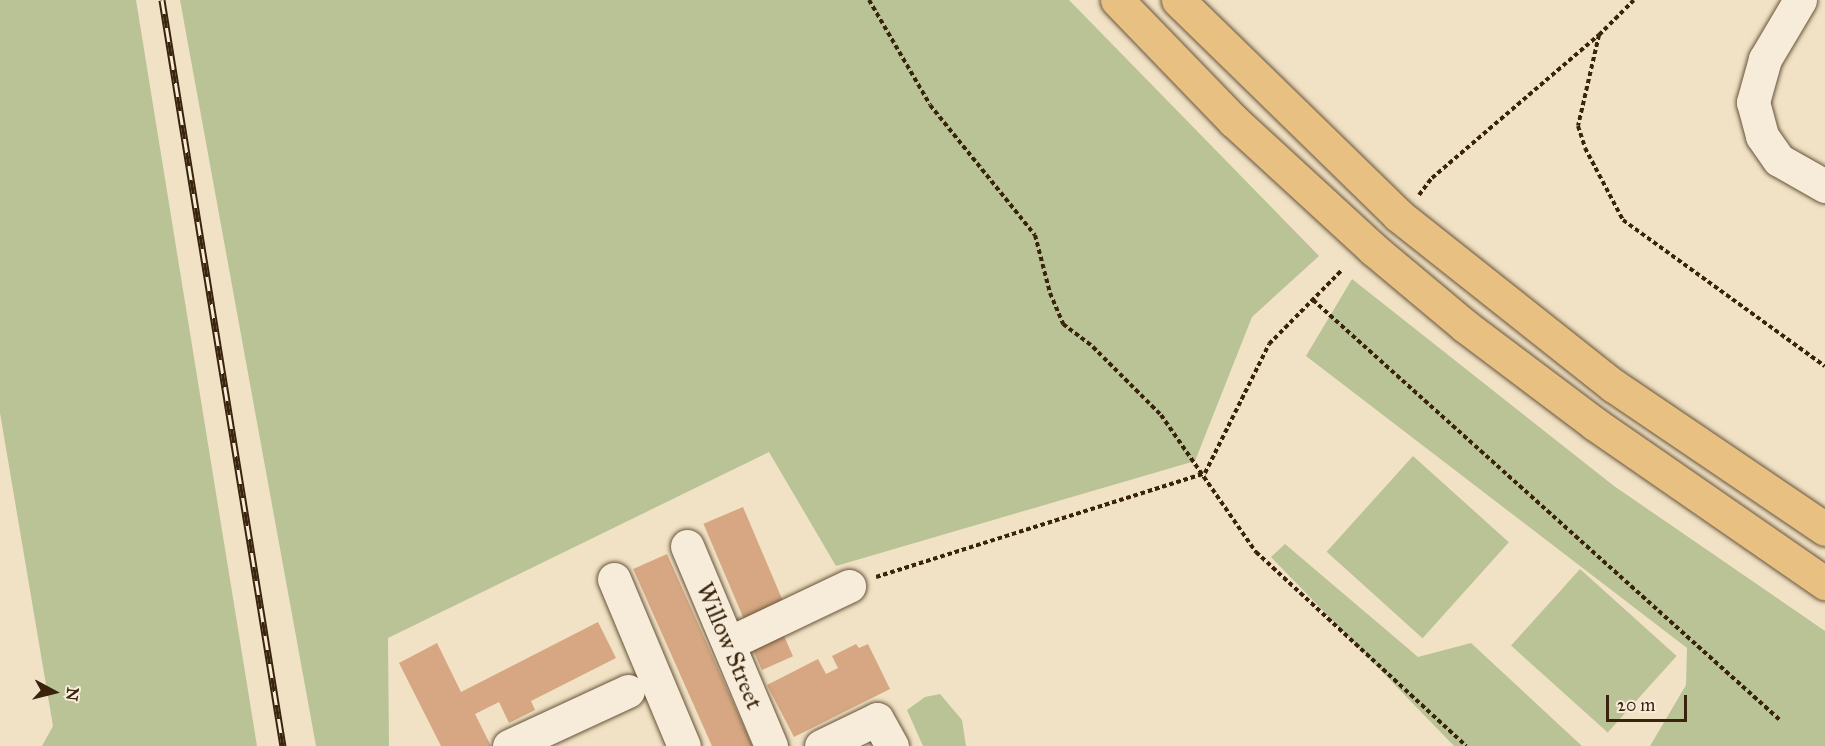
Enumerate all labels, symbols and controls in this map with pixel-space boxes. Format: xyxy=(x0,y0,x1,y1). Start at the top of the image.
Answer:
street label: Willow Street xyxy=(689,578,769,714)
north arrow xyxy=(24,662,84,722)
scale bar xyxy=(1609,683,1690,721)
text: N xyxy=(62,686,83,702)
text: 20 m xyxy=(1617,694,1655,716)

